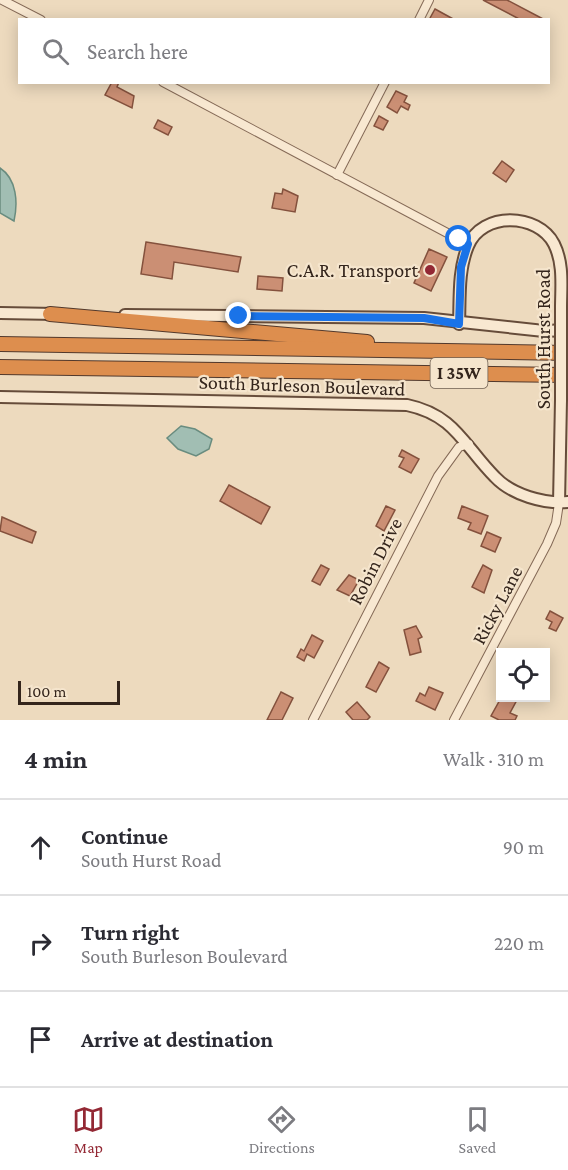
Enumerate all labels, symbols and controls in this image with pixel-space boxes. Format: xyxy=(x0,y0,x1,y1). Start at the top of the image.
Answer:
search box xyxy=(18,18,550,84)
icon: search xyxy=(39,35,72,68)
text: Search here xyxy=(87,39,188,64)
route start xyxy=(445,225,471,251)
place label: C.A.R. Transport xyxy=(287,259,418,282)
marker: C.A.R. Transport xyxy=(423,263,437,277)
street label: South Hurst Road xyxy=(532,268,554,409)
route end xyxy=(225,302,251,328)
road number: I 35W xyxy=(430,358,488,388)
street label: South Burleson Boulevard xyxy=(198,370,406,400)
street label: Robin Drive xyxy=(344,514,406,608)
street label: Ricky Lane xyxy=(467,562,528,648)
map controls xyxy=(496,648,550,702)
button: locate xyxy=(496,648,550,702)
scale bar xyxy=(18,678,120,706)
text: 100 m xyxy=(27,683,66,700)
text: 4 min xyxy=(24,745,88,774)
text: Walk · 310 m xyxy=(443,748,544,770)
text: Continue xyxy=(81,824,168,849)
icon: ahead xyxy=(24,831,57,864)
text: 90 m xyxy=(503,836,544,858)
text: South Hurst Road xyxy=(81,849,221,871)
text: Turn right xyxy=(81,920,179,945)
icon: right xyxy=(24,927,57,960)
text: 220 m xyxy=(494,932,544,954)
text: South Burleson Boulevard xyxy=(81,945,288,967)
icon: arrive xyxy=(24,1023,57,1056)
text: Arrive at destination xyxy=(81,1027,273,1052)
tab: Map xyxy=(72,1103,105,1156)
tab: Directions xyxy=(249,1103,315,1156)
tab: Saved xyxy=(459,1103,496,1156)

